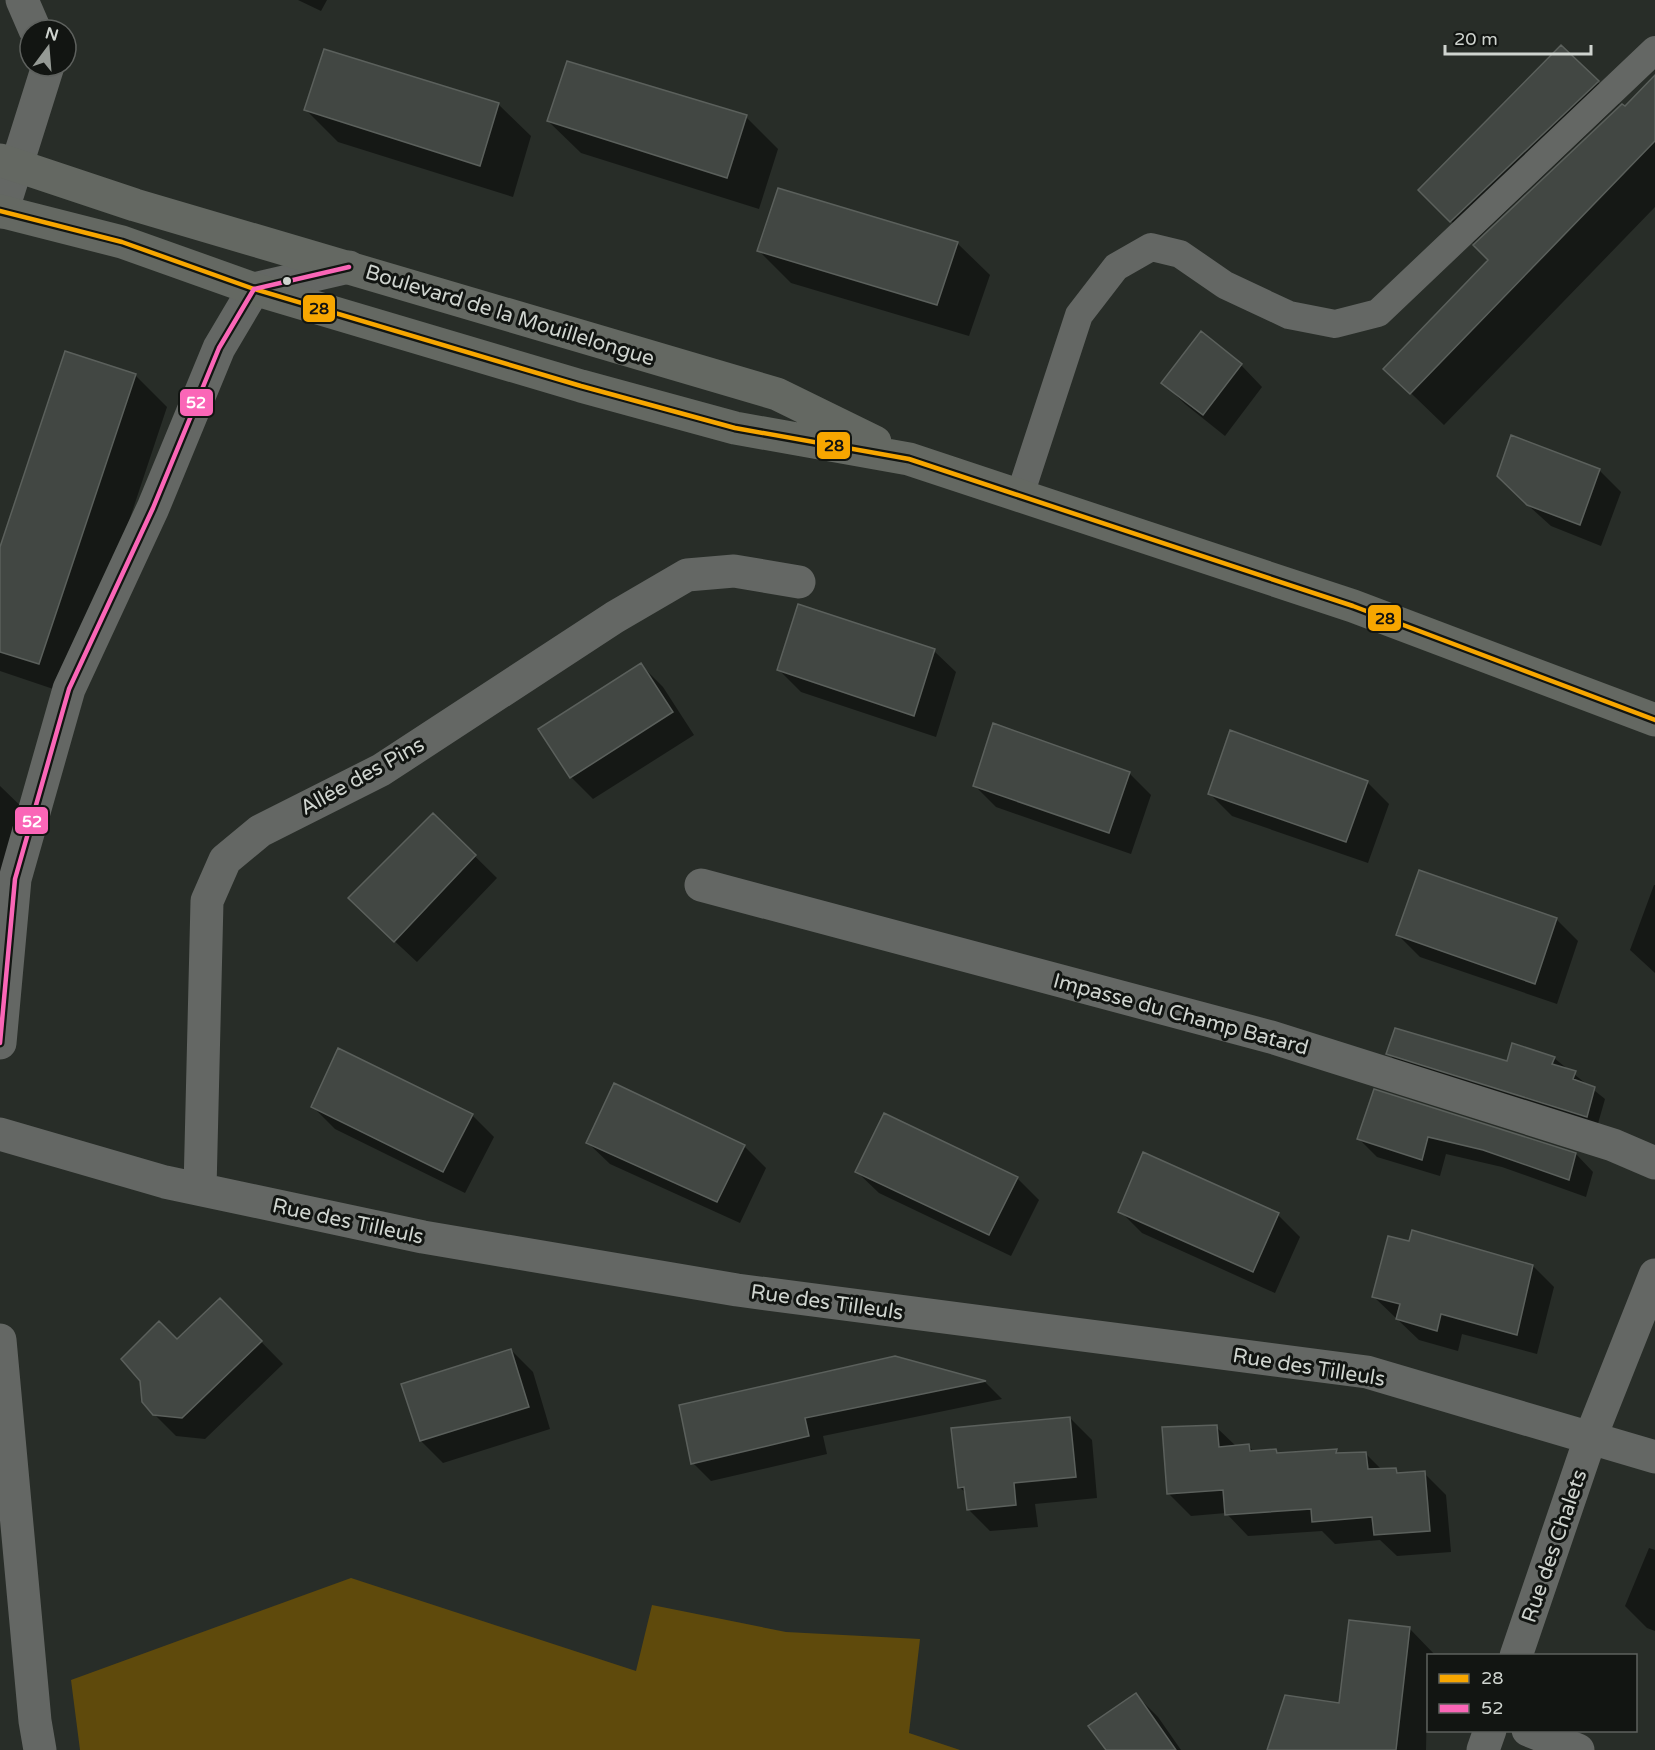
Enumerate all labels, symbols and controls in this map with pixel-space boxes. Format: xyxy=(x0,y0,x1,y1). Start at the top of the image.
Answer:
north arrow xyxy=(18,18,78,78)
scale bar xyxy=(1445,18,1590,56)
text: N xyxy=(43,23,61,46)
text: 20 m xyxy=(1454,28,1498,50)
street label: Boulevard de la Mouillelongue xyxy=(362,259,658,371)
unlabelled marker xyxy=(281,275,293,287)
line badge: 28 xyxy=(302,294,336,323)
text: 28 xyxy=(309,299,329,319)
line badge: 52 xyxy=(179,388,214,417)
text: 52 xyxy=(186,393,206,413)
line badge: 28 xyxy=(816,431,851,460)
text: 28 xyxy=(824,436,844,456)
line badge: 28 xyxy=(1367,604,1402,632)
text: 28 xyxy=(1375,609,1395,629)
street label: Allée des Pins xyxy=(296,732,429,821)
line badge: 52 xyxy=(14,806,49,835)
text: 52 xyxy=(22,812,42,832)
street label: Impasse du Champ Batard xyxy=(1051,968,1311,1061)
street label: Rue des Tilleuls xyxy=(270,1193,426,1250)
street label: Rue des Tilleuls xyxy=(749,1279,905,1326)
street label: Rue des Tilleuls xyxy=(1231,1343,1387,1392)
street label: Rue des Chalets xyxy=(1517,1466,1592,1626)
legend xyxy=(1427,1654,1637,1732)
text: 28 xyxy=(1481,1667,1504,1689)
text: 52 xyxy=(1481,1697,1504,1719)

